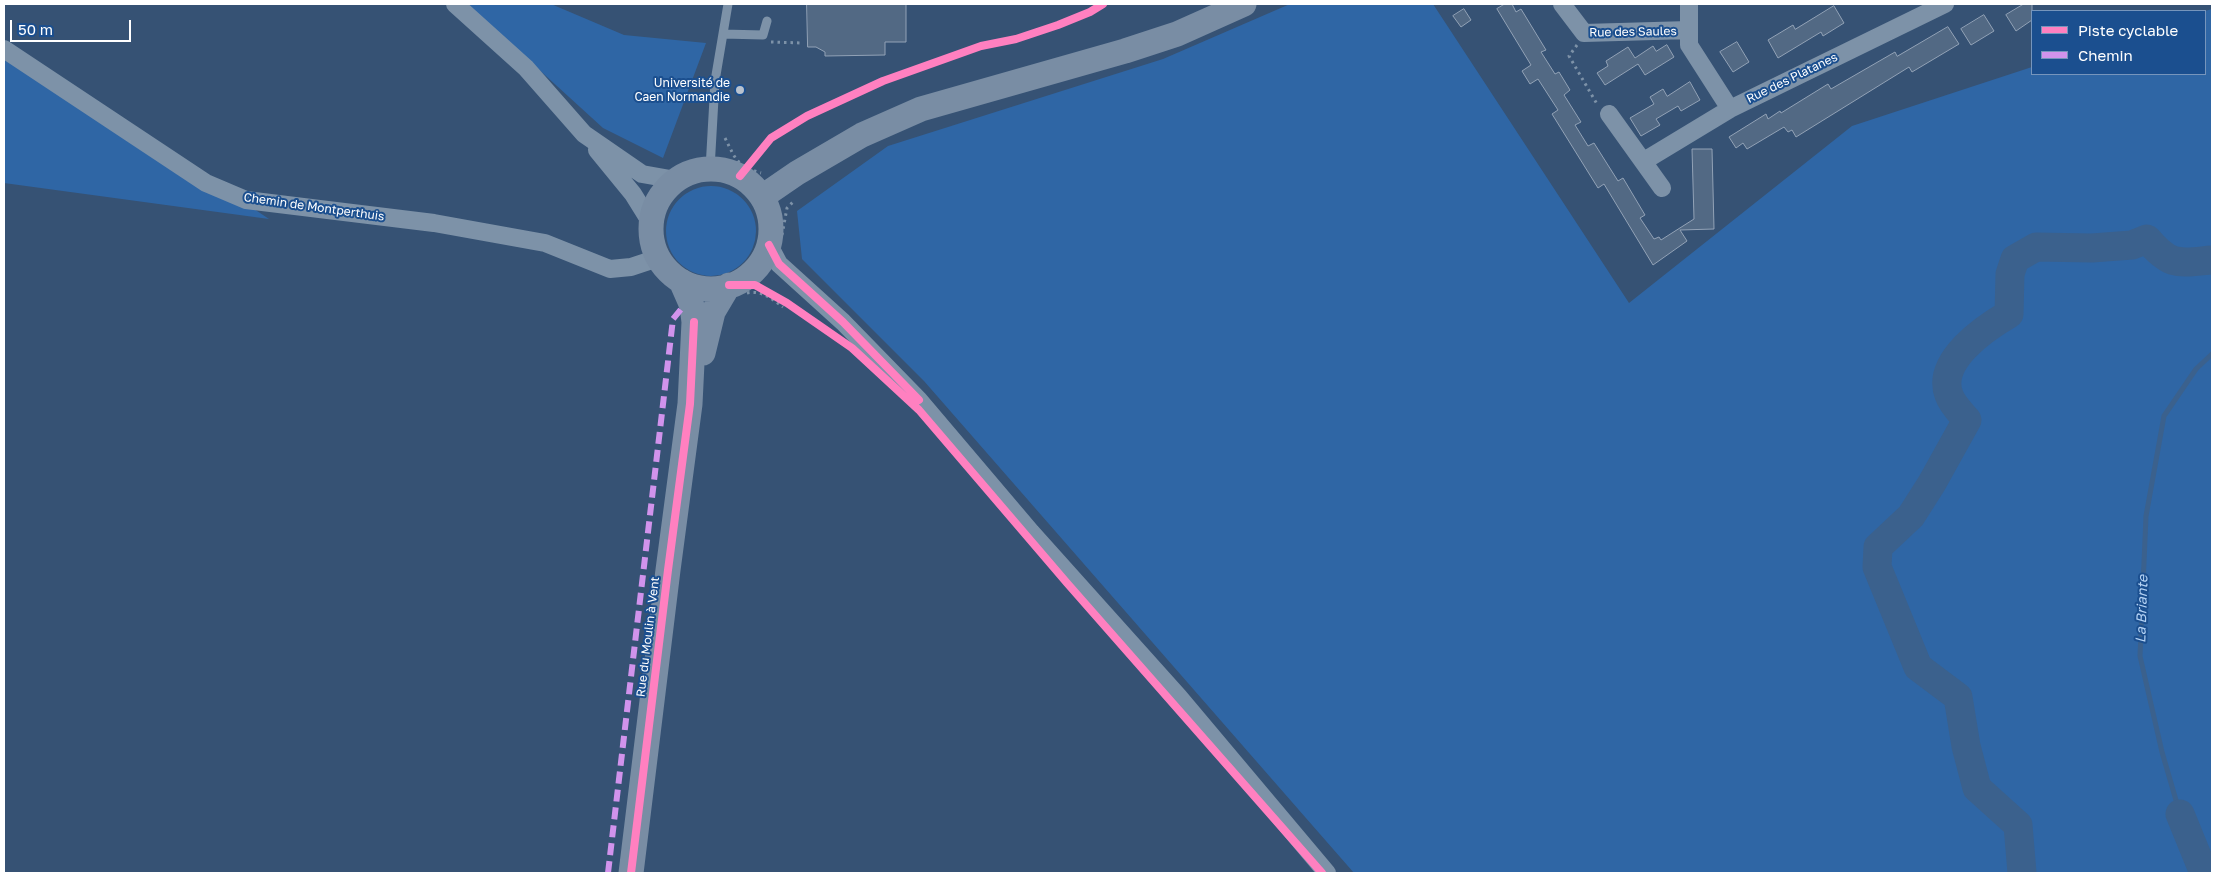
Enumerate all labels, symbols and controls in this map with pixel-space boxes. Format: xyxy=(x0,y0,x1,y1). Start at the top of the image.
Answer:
scale bar xyxy=(12,10,134,42)
legend xyxy=(2031,10,2206,75)
text: 50 m xyxy=(18,20,53,38)
text: Piste cyclable xyxy=(2078,21,2178,39)
street label: Rue des Saules xyxy=(1589,24,1677,40)
text: Chemin xyxy=(2078,46,2133,64)
street label: Rue des Platanes xyxy=(1744,50,1840,106)
place label: Université de Caen Normandie xyxy=(634,76,730,104)
marker: Université de Caen Normandie xyxy=(734,84,746,96)
street label: Chemin de Montperthuis xyxy=(243,190,385,224)
water label: La Briante xyxy=(2132,575,2152,643)
street label: Rue du Moulin à Vent xyxy=(633,576,663,698)

